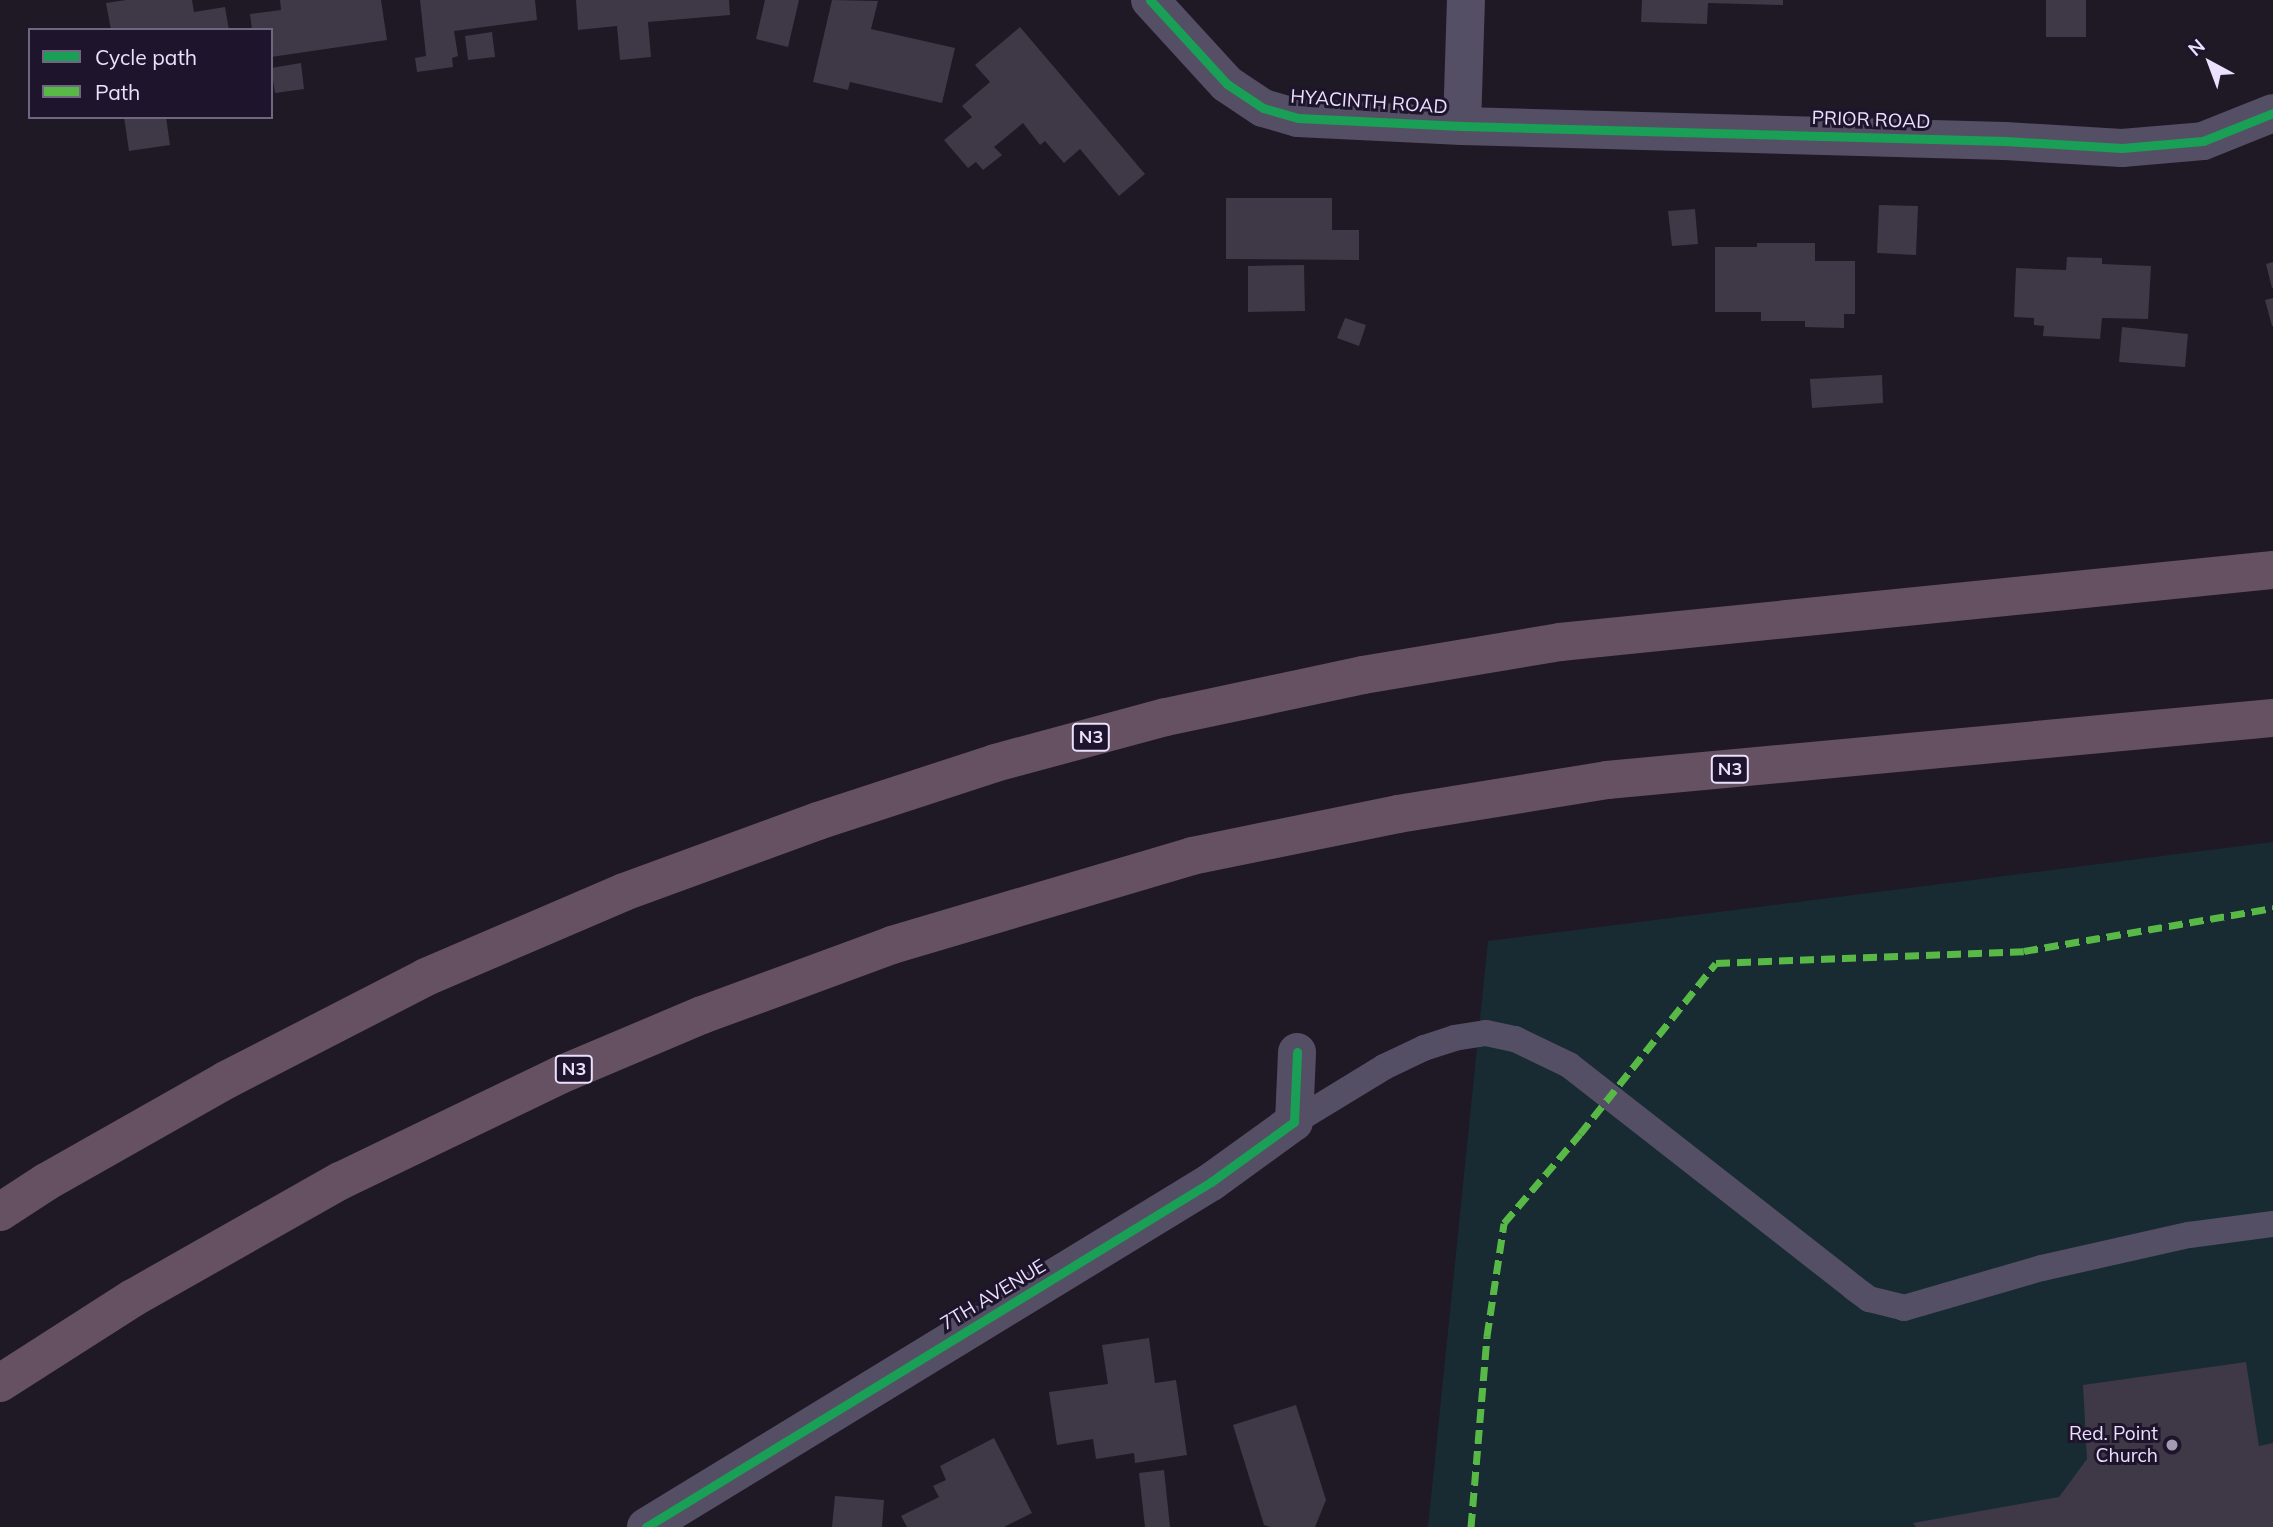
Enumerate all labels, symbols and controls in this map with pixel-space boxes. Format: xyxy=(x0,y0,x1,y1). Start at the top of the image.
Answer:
legend xyxy=(28,28,273,119)
north arrow xyxy=(2175,28,2245,98)
text: N xyxy=(2183,33,2210,61)
text: Cycle path xyxy=(95,44,197,70)
text: Path xyxy=(95,79,140,105)
street label: HYACINTH ROAD xyxy=(1290,85,1448,119)
street label: PRIOR ROAD xyxy=(1811,107,1931,133)
road number: N3 xyxy=(1072,722,1110,752)
road number: N3 xyxy=(1711,754,1749,784)
road number: N3 xyxy=(555,1054,593,1084)
street label: 7TH AVENUE xyxy=(936,1255,1050,1335)
place label: Red. Point Church xyxy=(2069,1423,2158,1467)
marker: Red. Point Church xyxy=(2164,1437,2180,1453)

